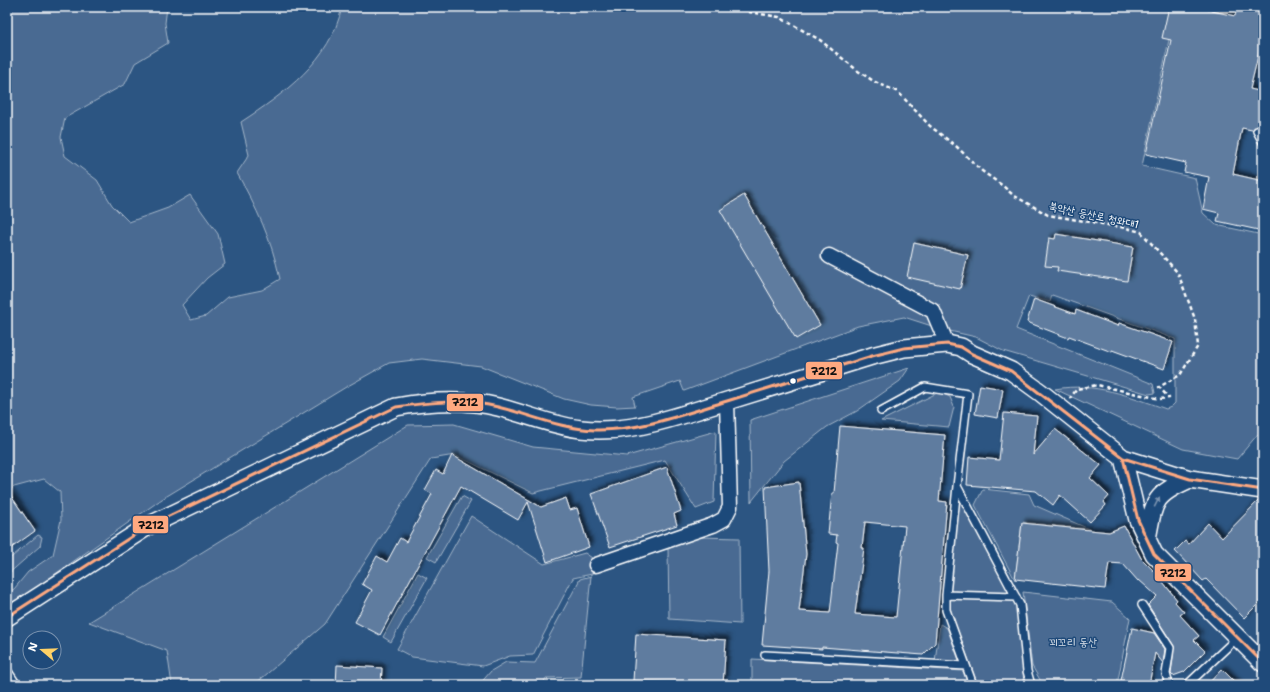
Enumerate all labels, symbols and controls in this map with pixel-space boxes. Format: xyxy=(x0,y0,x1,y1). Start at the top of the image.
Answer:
street label: 북악산 등산로 청와대1 xyxy=(1047,199,1140,232)
line badge: 7212 xyxy=(805,361,843,380)
text: 7212 xyxy=(811,364,838,379)
unlabelled marker xyxy=(788,376,798,386)
line badge: 7212 xyxy=(446,393,484,412)
text: 7212 xyxy=(452,395,479,410)
one-way arrow xyxy=(1154,496,1160,507)
line badge: 7212 xyxy=(132,515,169,534)
text: 7212 xyxy=(138,518,165,533)
line badge: 7212 xyxy=(1154,563,1192,582)
text: 7212 xyxy=(1160,566,1187,581)
north arrow xyxy=(22,630,62,670)
park label: 꾀꼬리 동산 xyxy=(1049,635,1097,650)
text: N xyxy=(25,640,42,653)

